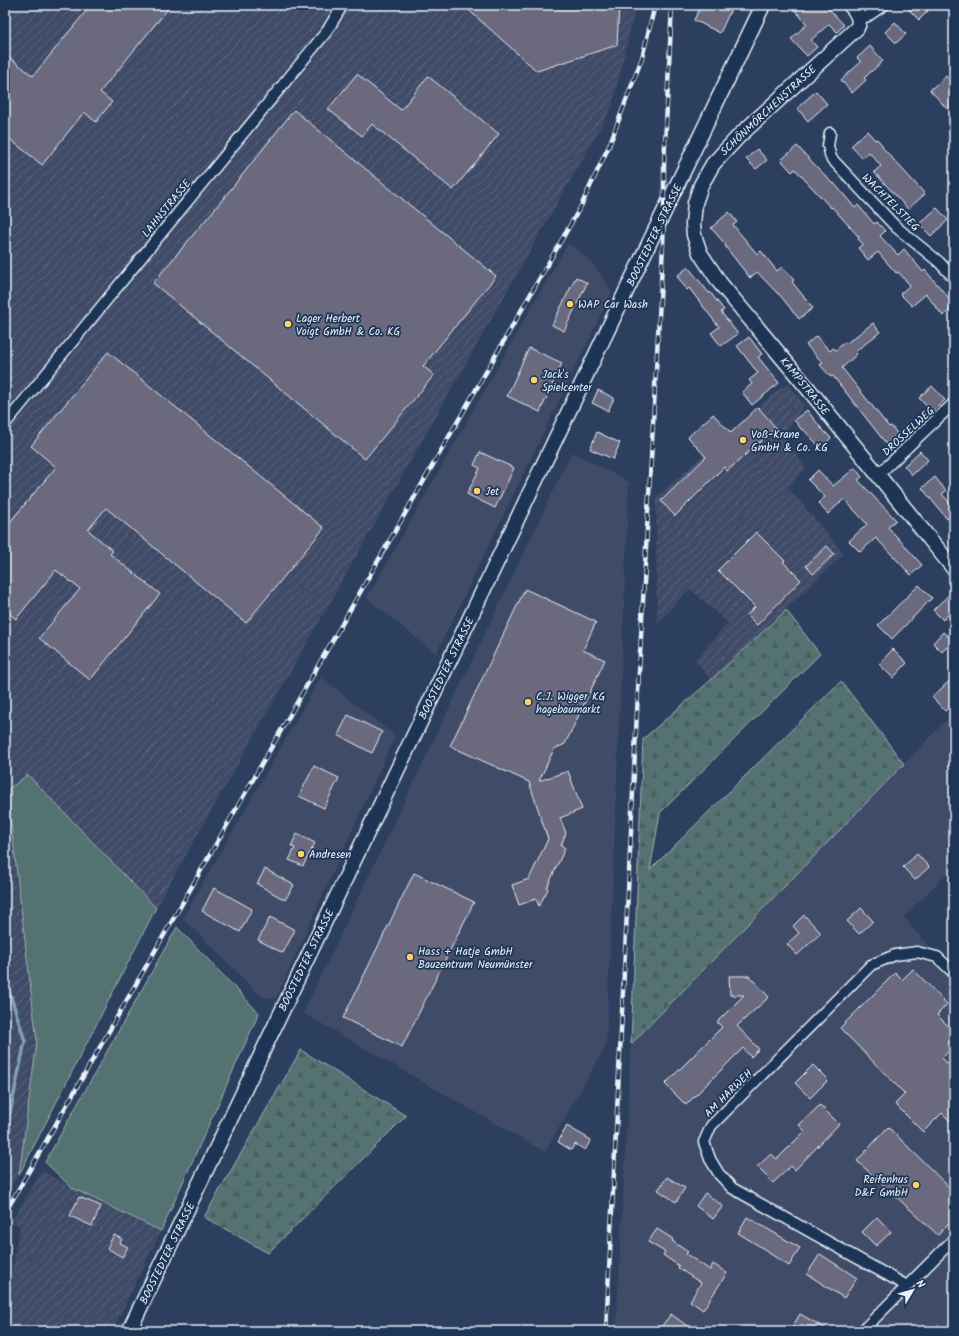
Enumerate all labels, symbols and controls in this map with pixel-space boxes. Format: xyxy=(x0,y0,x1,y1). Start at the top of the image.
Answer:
street label: SCHÖNMÖRCHENSTRASSE xyxy=(716,61,822,160)
street label: WACHTELSTIEG xyxy=(857,170,923,236)
street label: LAHNSTRASSE xyxy=(138,175,196,242)
street label: BOOSTEDTER STRASSE xyxy=(622,181,688,290)
place label: WAP Car Wash xyxy=(578,296,648,314)
marker: WAP Car Wash xyxy=(565,299,575,309)
place label: Lager Herbert Voigt GmbH & Co. KG xyxy=(296,310,400,341)
marker: Lager Herbert Voigt GmbH & Co. KG xyxy=(283,319,293,329)
street label: KAMPSTRASSE xyxy=(775,353,834,420)
place label: Jack's Spielcenter xyxy=(542,366,593,397)
marker: Jack's Spielcenter xyxy=(529,375,539,385)
street label: DROSSELWEG xyxy=(878,403,939,461)
place label: Voß-Krane GmbH & Co. KG xyxy=(751,426,828,457)
marker: Voß-Krane GmbH & Co. KG xyxy=(738,435,748,445)
place label: Jet xyxy=(485,483,500,501)
marker: Jet xyxy=(472,486,482,496)
street label: BOOSTEDTER STRASSE xyxy=(414,614,480,723)
place label: C.J. Wigger KG hagebaumarkt xyxy=(536,688,605,719)
marker: C.J. Wigger KG hagebaumarkt xyxy=(523,697,533,707)
place label: Andresen xyxy=(309,846,351,864)
marker: Andresen xyxy=(296,849,306,859)
street label: BOOSTEDTER STRASSE xyxy=(274,906,340,1015)
place label: Hass + Hatje GmbH Bauzentrum Neumünster xyxy=(418,943,534,974)
marker: Hass + Hatje GmbH Bauzentrum Neumünster xyxy=(405,952,415,962)
street label: AM HARWEH xyxy=(700,1065,757,1122)
place label: Reifenhus D&F GmbH xyxy=(854,1171,908,1202)
marker: Reifenhus D&F GmbH xyxy=(911,1180,921,1190)
street label: BOOSTEDTER STRASSE xyxy=(135,1199,201,1308)
north arrow xyxy=(893,1270,933,1310)
text: N xyxy=(911,1276,929,1293)

